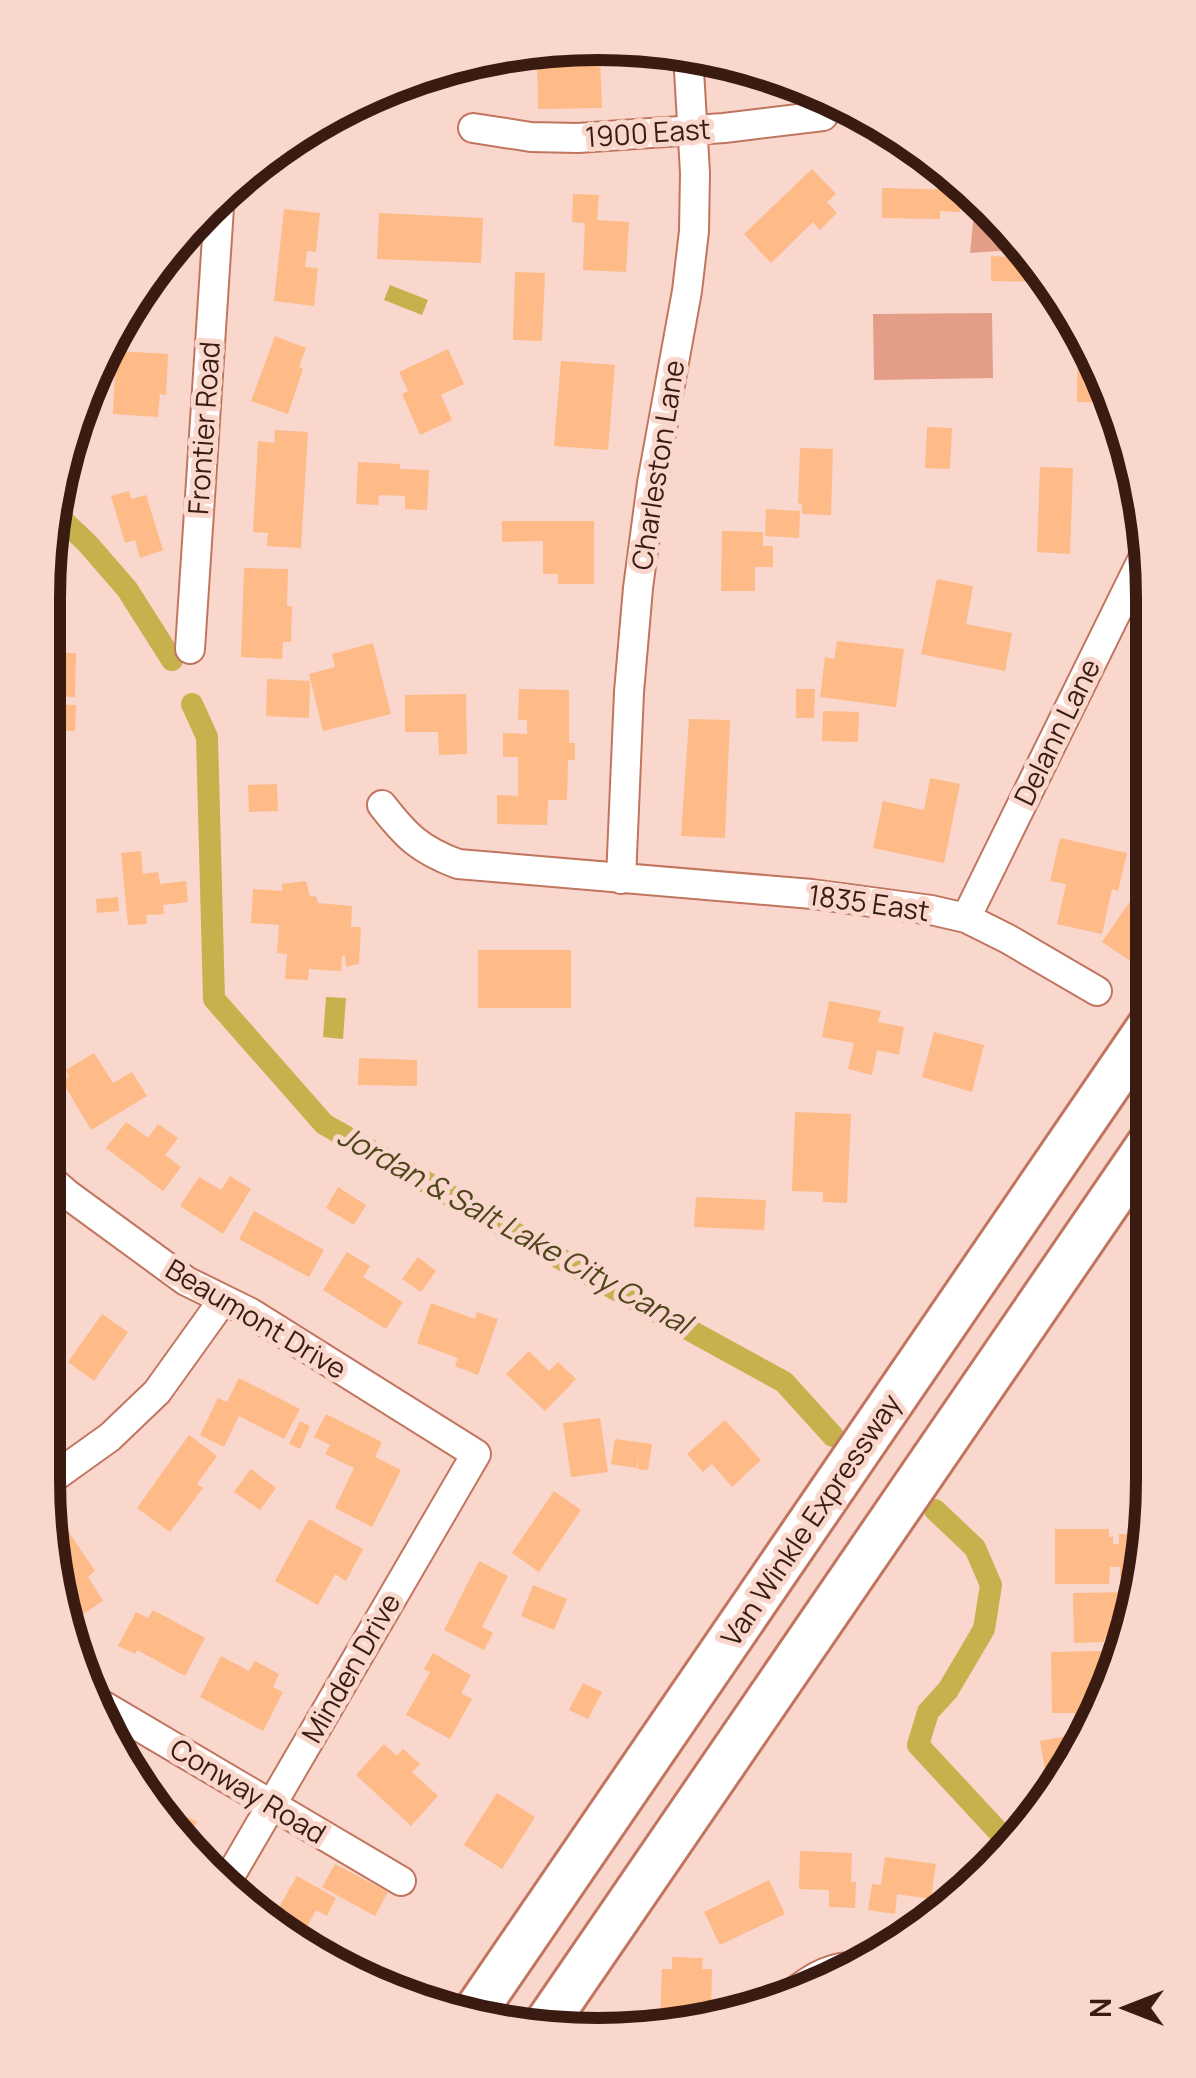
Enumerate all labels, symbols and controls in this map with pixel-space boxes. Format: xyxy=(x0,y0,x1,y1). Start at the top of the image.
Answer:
street label: 1900 East xyxy=(584,109,712,155)
street label: Frontier Road xyxy=(178,340,228,516)
street label: Charleston Lane xyxy=(622,357,692,573)
street label: Delann Lane xyxy=(1004,652,1108,811)
street label: 1835 East xyxy=(806,875,932,929)
water label: Jordan & Salt Lake City Canal xyxy=(331,1114,702,1345)
street label: Beaumont Drive xyxy=(159,1249,354,1387)
street label: Van Winkle Expressway xyxy=(711,1385,909,1653)
street label: Minden Drive xyxy=(292,1586,408,1749)
street label: Conway Road xyxy=(164,1729,333,1852)
north arrow xyxy=(1076,1958,1176,2058)
text: N xyxy=(1081,1998,1119,2018)

